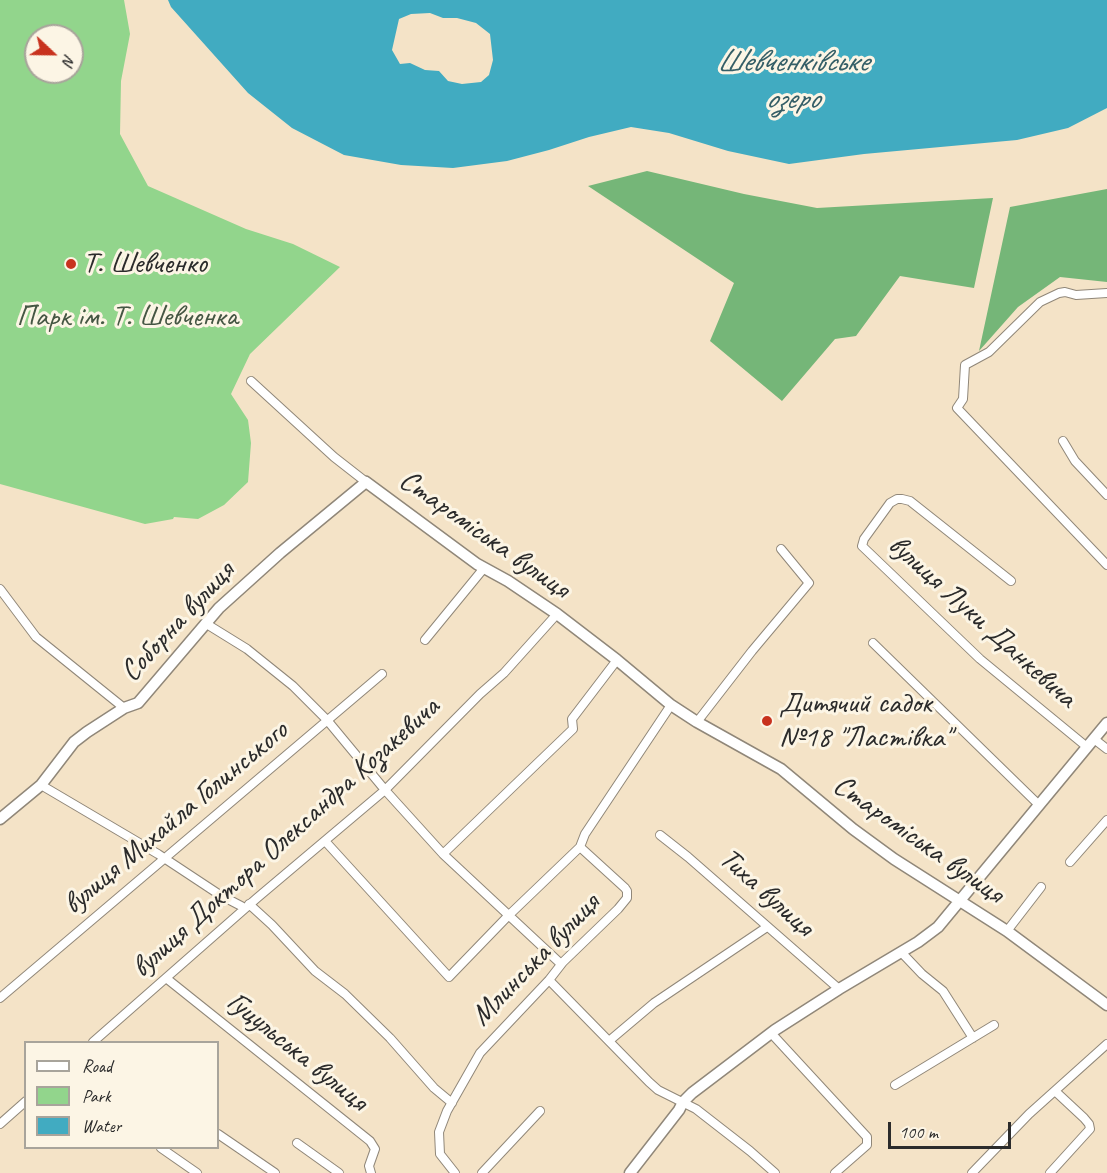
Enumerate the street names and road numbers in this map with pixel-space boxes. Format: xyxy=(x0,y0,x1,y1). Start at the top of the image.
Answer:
street label: Староміська вулиця xyxy=(392,463,576,607)
street label: вулиця Луки Данкевича xyxy=(880,528,1084,716)
street label: Соборна вулиця xyxy=(113,554,243,690)
street label: вулиця Доктора Олександра Козакевича xyxy=(125,690,447,986)
street label: вулиця Михайла Голинського xyxy=(56,713,296,923)
street label: Староміська вулиця xyxy=(826,768,1010,912)
street label: Тиха вулиця xyxy=(711,841,821,945)
street label: Млинська вулиця xyxy=(464,886,608,1034)
street label: Гуцульська вулиця xyxy=(219,984,375,1120)

